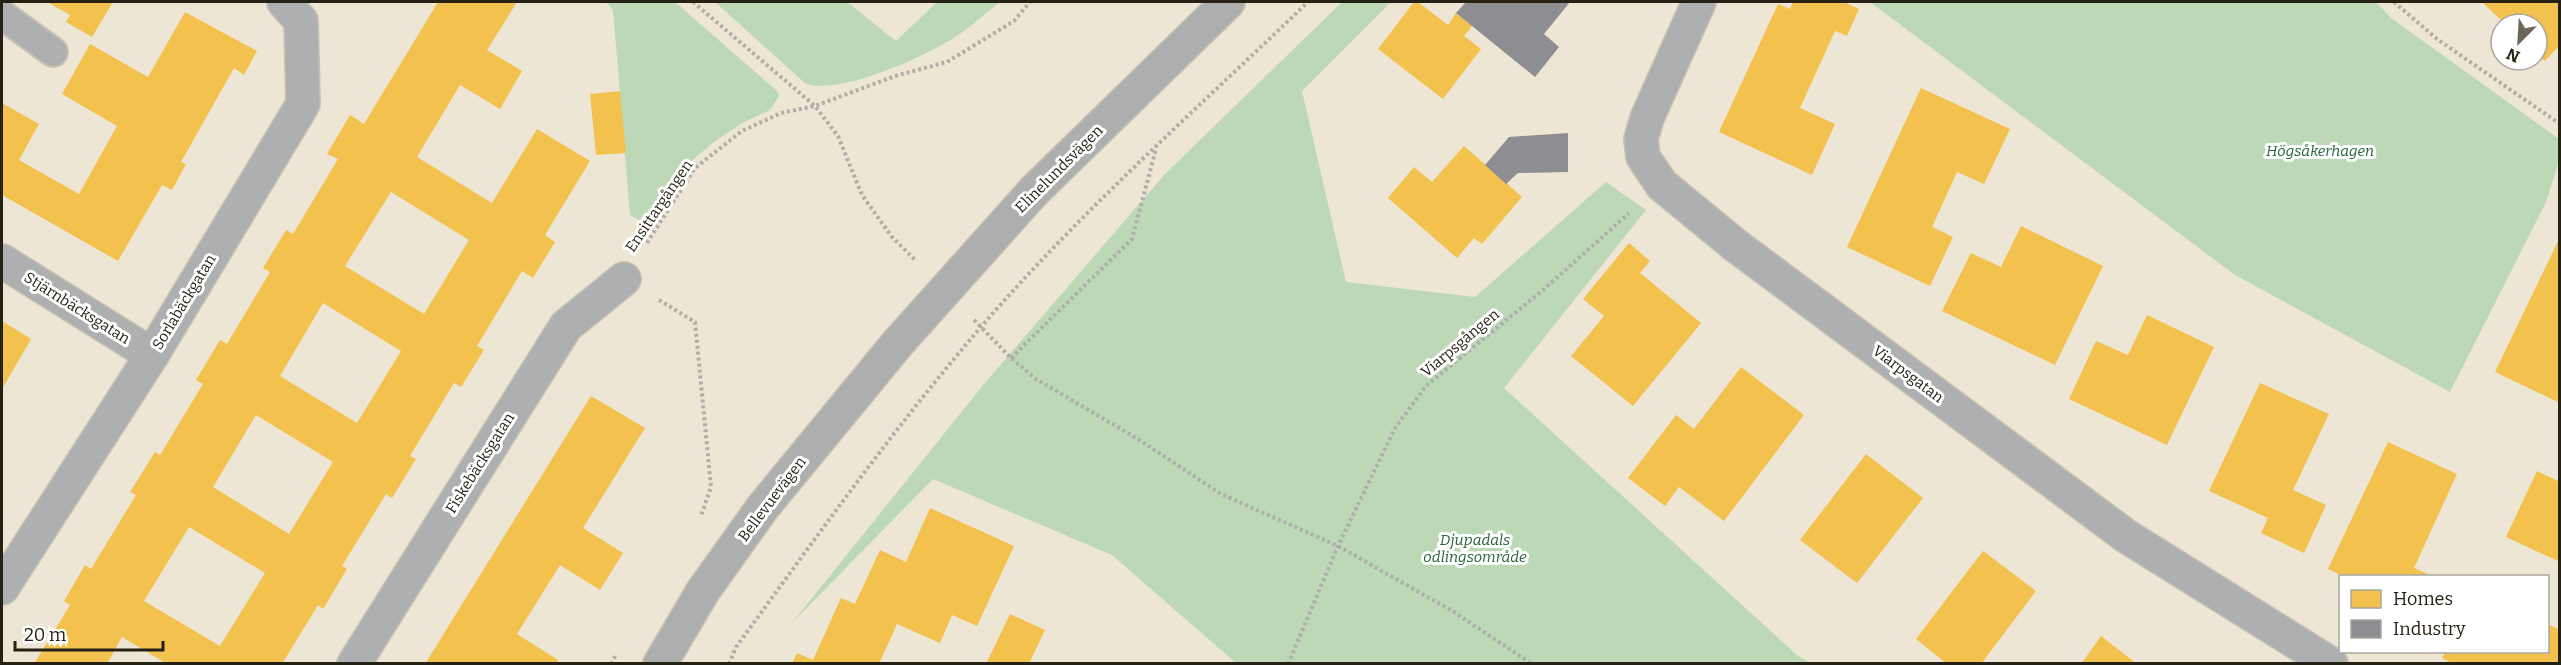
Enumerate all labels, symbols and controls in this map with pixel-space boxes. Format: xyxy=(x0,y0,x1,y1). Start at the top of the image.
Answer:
north arrow xyxy=(2489,12,2549,72)
text: N xyxy=(2504,44,2523,66)
street label: Elinelundsvägen xyxy=(1011,121,1107,217)
park label: Högsåkerhagen xyxy=(2266,142,2374,160)
street label: Ensittargången xyxy=(622,156,697,256)
street label: Sorlabäckgatan xyxy=(149,251,220,353)
street label: Stjärnbäcksgatan xyxy=(21,268,134,348)
street label: Viarpsgången xyxy=(1417,305,1503,381)
street label: Viarpsgatan xyxy=(1869,341,1947,407)
street label: Fiskebäcksgatan xyxy=(442,409,518,517)
street label: Bellevuevägen xyxy=(734,453,810,545)
park label: Djupadals odlingsområde xyxy=(1423,531,1527,566)
legend xyxy=(2339,575,2549,653)
text: Homes xyxy=(2393,588,2453,610)
scale bar xyxy=(15,614,164,652)
text: Industry xyxy=(2393,618,2466,640)
text: 20 m xyxy=(24,624,66,646)

